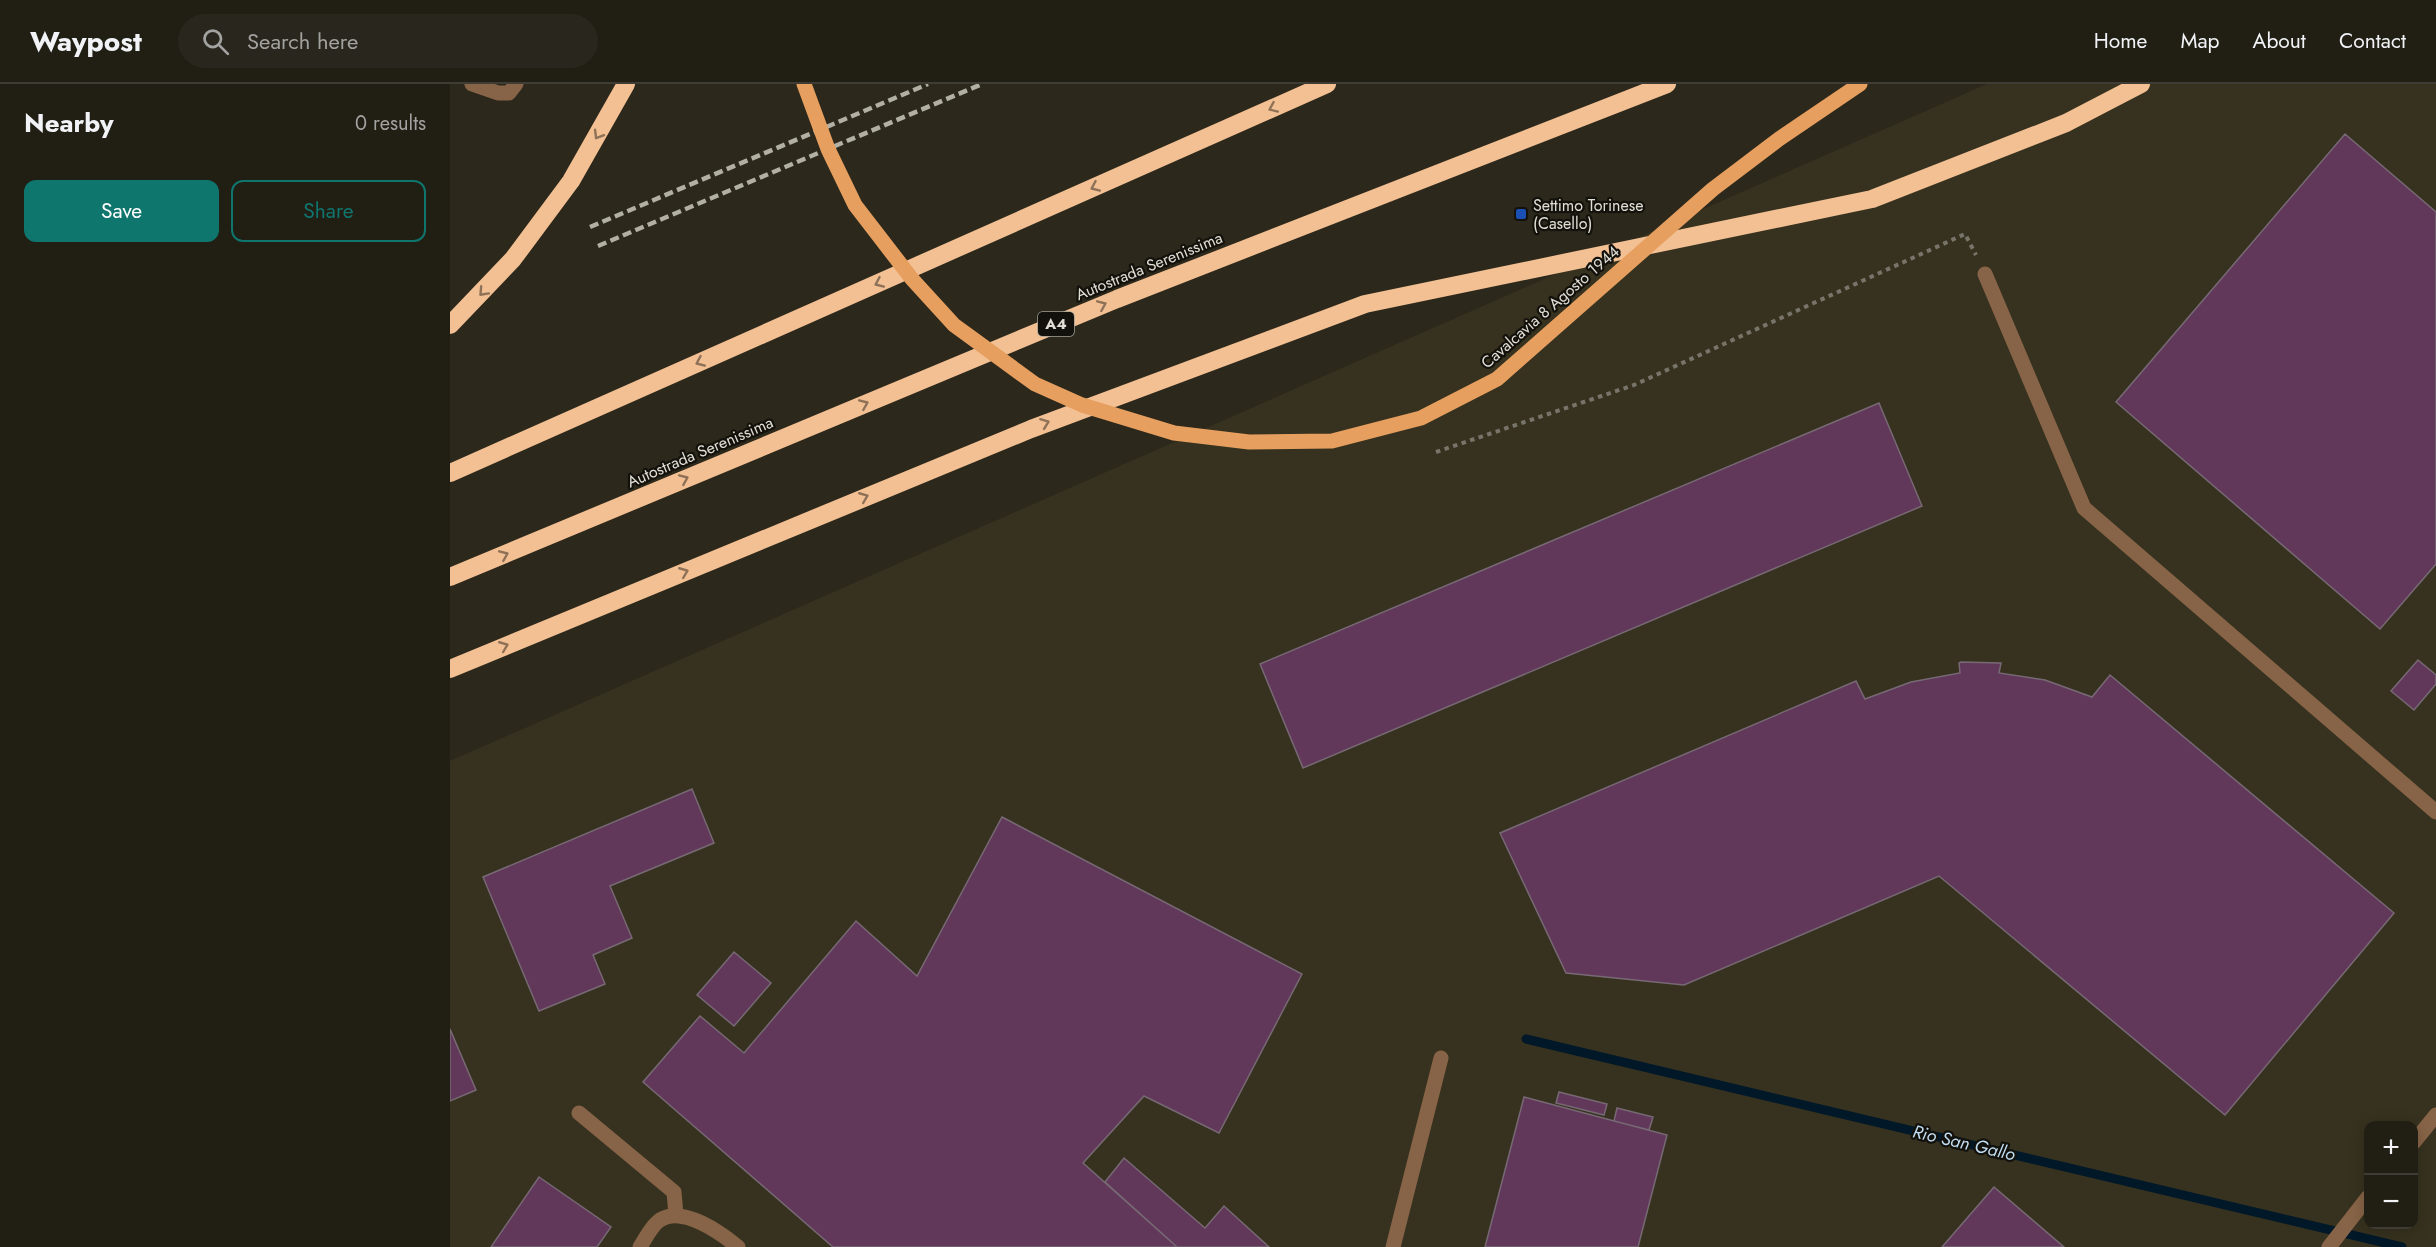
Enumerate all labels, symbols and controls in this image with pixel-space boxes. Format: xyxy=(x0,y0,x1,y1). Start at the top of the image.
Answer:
search box xyxy=(178,14,598,68)
text: Waypost xyxy=(30,21,142,62)
icon: search xyxy=(199,25,232,58)
text: Search here xyxy=(247,25,358,57)
text: Home xyxy=(2094,26,2147,56)
text: Map xyxy=(2180,26,2220,56)
text: About xyxy=(2253,26,2306,56)
text: Contact xyxy=(2339,26,2406,56)
one-way arrow xyxy=(1269,100,1280,112)
text: Nearby xyxy=(24,104,113,142)
text: 0 results xyxy=(355,109,426,138)
one-way arrow xyxy=(593,129,605,139)
button: Save xyxy=(24,180,219,242)
button: Share xyxy=(231,180,426,242)
one-way arrow xyxy=(1091,180,1102,192)
place label: Settimo Torinese (Casello) xyxy=(1533,194,1643,235)
marker: Settimo Torinese (Casello) xyxy=(1514,207,1528,221)
street label: Autostrada Serenissima xyxy=(1072,226,1226,306)
street label: Cavalcavia 8 Agosto 1944 xyxy=(1476,240,1624,374)
one-way arrow xyxy=(874,276,885,288)
one-way arrow xyxy=(479,285,490,295)
one-way arrow xyxy=(1096,300,1107,312)
road number: A4 xyxy=(1038,312,1074,336)
one-way arrow xyxy=(696,355,707,367)
one-way arrow xyxy=(858,399,869,411)
street label: Autostrada Serenissima xyxy=(623,411,777,493)
one-way arrow xyxy=(1039,418,1050,431)
one-way arrow xyxy=(678,475,689,487)
one-way arrow xyxy=(858,492,869,504)
one-way arrow xyxy=(498,550,509,562)
one-way arrow xyxy=(678,567,689,579)
one-way arrow xyxy=(498,641,509,653)
water label: Rio San Gallo xyxy=(1910,1119,2018,1168)
map controls xyxy=(2364,1121,2418,1229)
button: + xyxy=(2364,1121,2418,1175)
button: − xyxy=(2364,1175,2418,1229)

